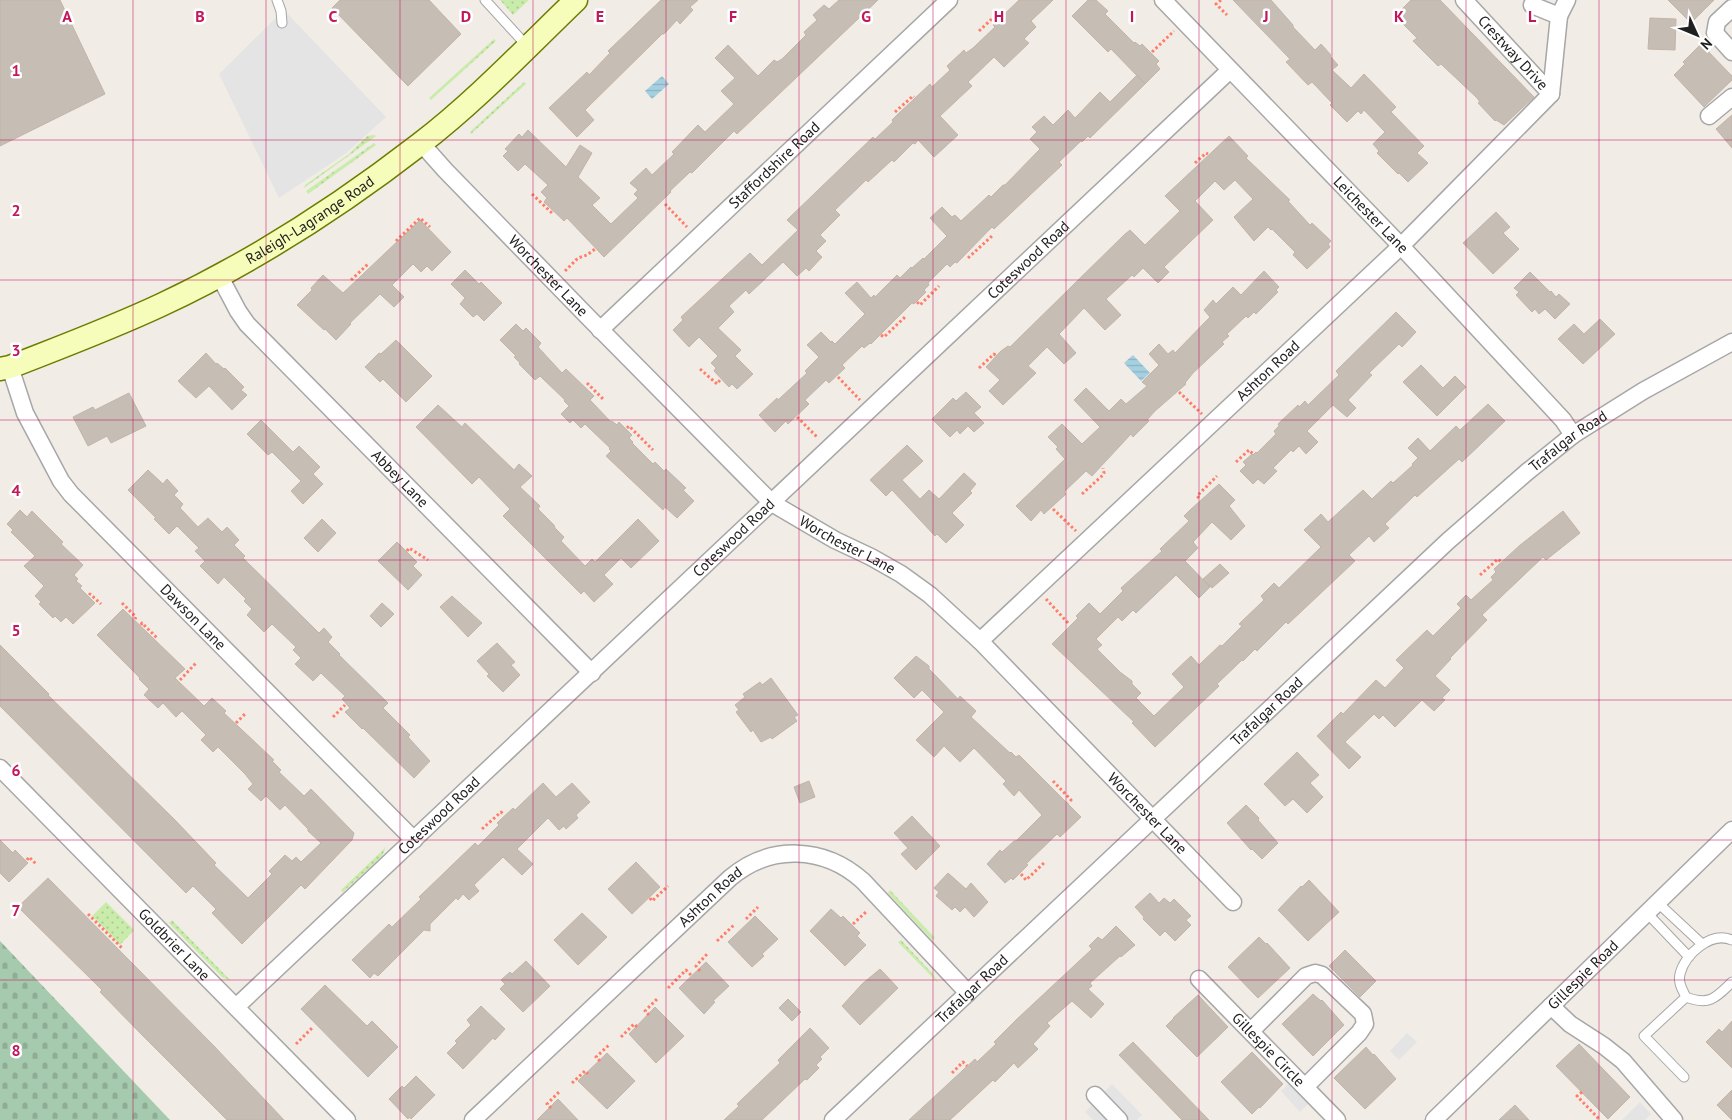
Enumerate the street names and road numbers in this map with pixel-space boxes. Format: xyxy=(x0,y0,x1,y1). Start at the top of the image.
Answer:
street label: Crestway Drive xyxy=(1474,11,1553,94)
street label: Staffordshire Road xyxy=(725,117,824,212)
street label: Raleigh-Lagrange Road xyxy=(242,171,378,268)
street label: Leichester Lane xyxy=(1330,172,1413,257)
street label: Coteswood Road xyxy=(983,216,1073,303)
street label: Worchester Lane xyxy=(505,231,592,320)
street label: Ashton Road xyxy=(1232,336,1304,405)
street label: Trafalgar Road xyxy=(1525,406,1610,476)
street label: Abbey Lane xyxy=(368,445,433,511)
street label: Coteswood Road xyxy=(688,494,778,581)
street label: Worchester Lane xyxy=(796,511,899,578)
street label: Dawson Lane xyxy=(156,580,230,654)
street label: Trafalgar Road xyxy=(1226,673,1307,750)
street label: Worchester Lane xyxy=(1104,768,1191,858)
street label: Coteswood Road xyxy=(394,772,484,858)
street label: Ashton Road xyxy=(674,862,746,931)
street label: Goldbrier Lane xyxy=(135,904,214,985)
street label: Gillespie Road xyxy=(1543,936,1622,1013)
street label: Trafalgar Road xyxy=(932,950,1012,1027)
street label: Gillespie Circle xyxy=(1228,1008,1309,1090)

